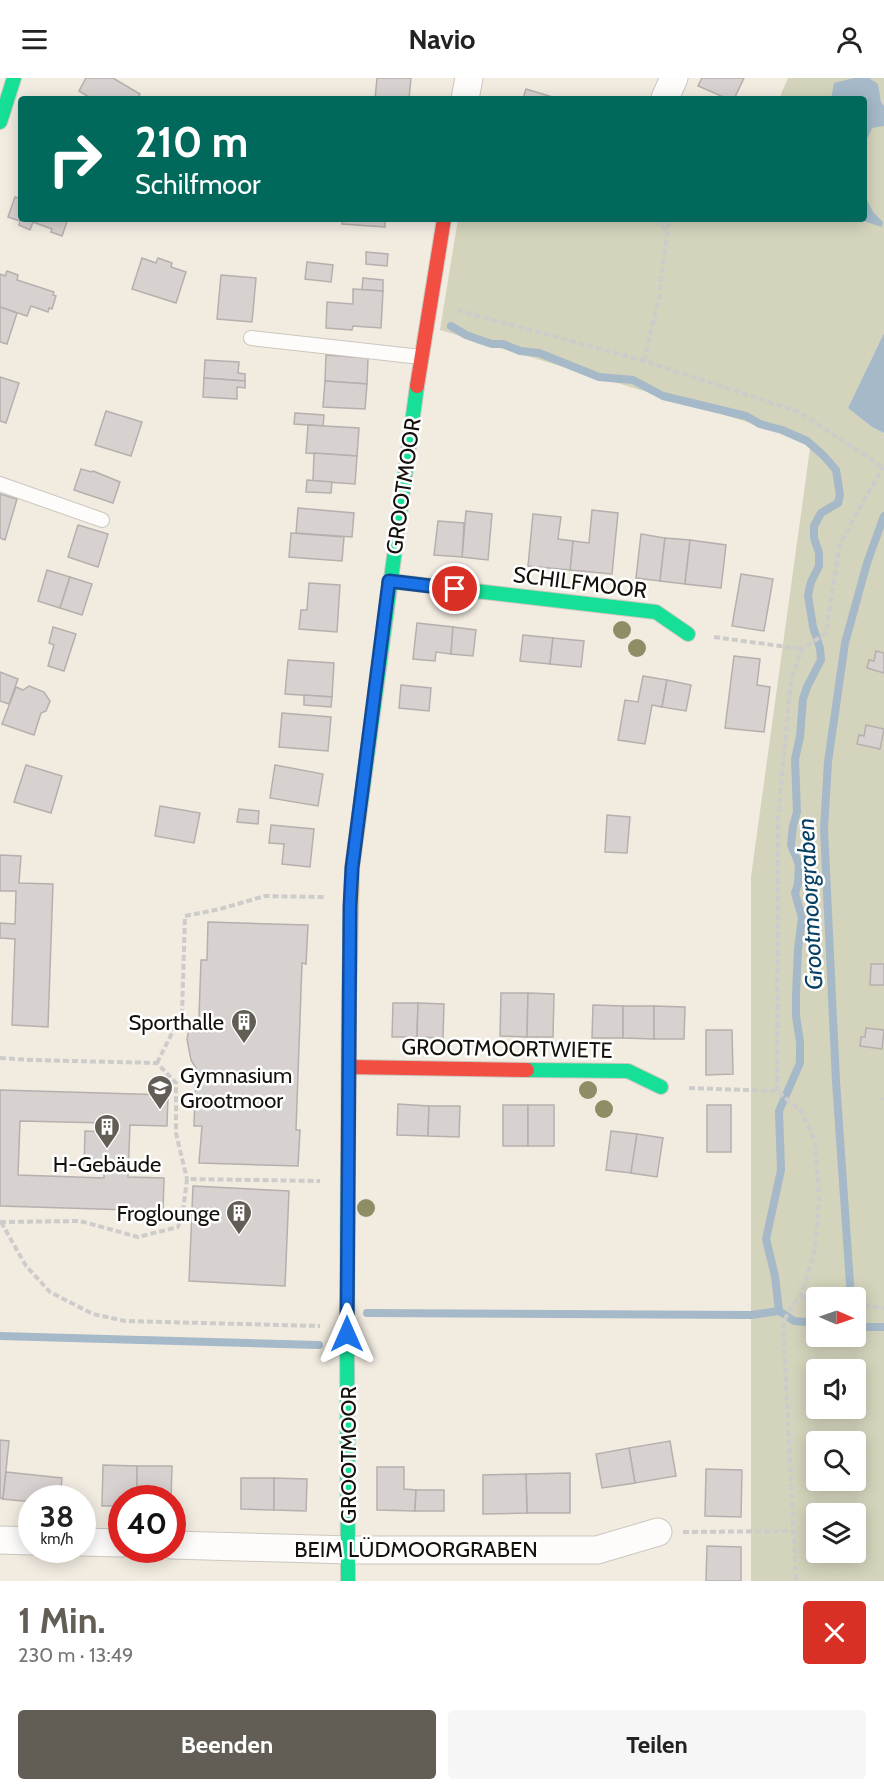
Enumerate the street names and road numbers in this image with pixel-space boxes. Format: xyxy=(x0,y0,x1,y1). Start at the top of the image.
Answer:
street label: GROOTMOOR xyxy=(381,416,426,556)
street label: SCHILFMOOR xyxy=(511,561,648,604)
street label: GROOTMOORTWIETE xyxy=(401,1033,613,1064)
street label: GROOTMOOR xyxy=(335,1386,362,1524)
street label: BEIM LÜDMOORGRABEN xyxy=(294,1536,538,1563)

